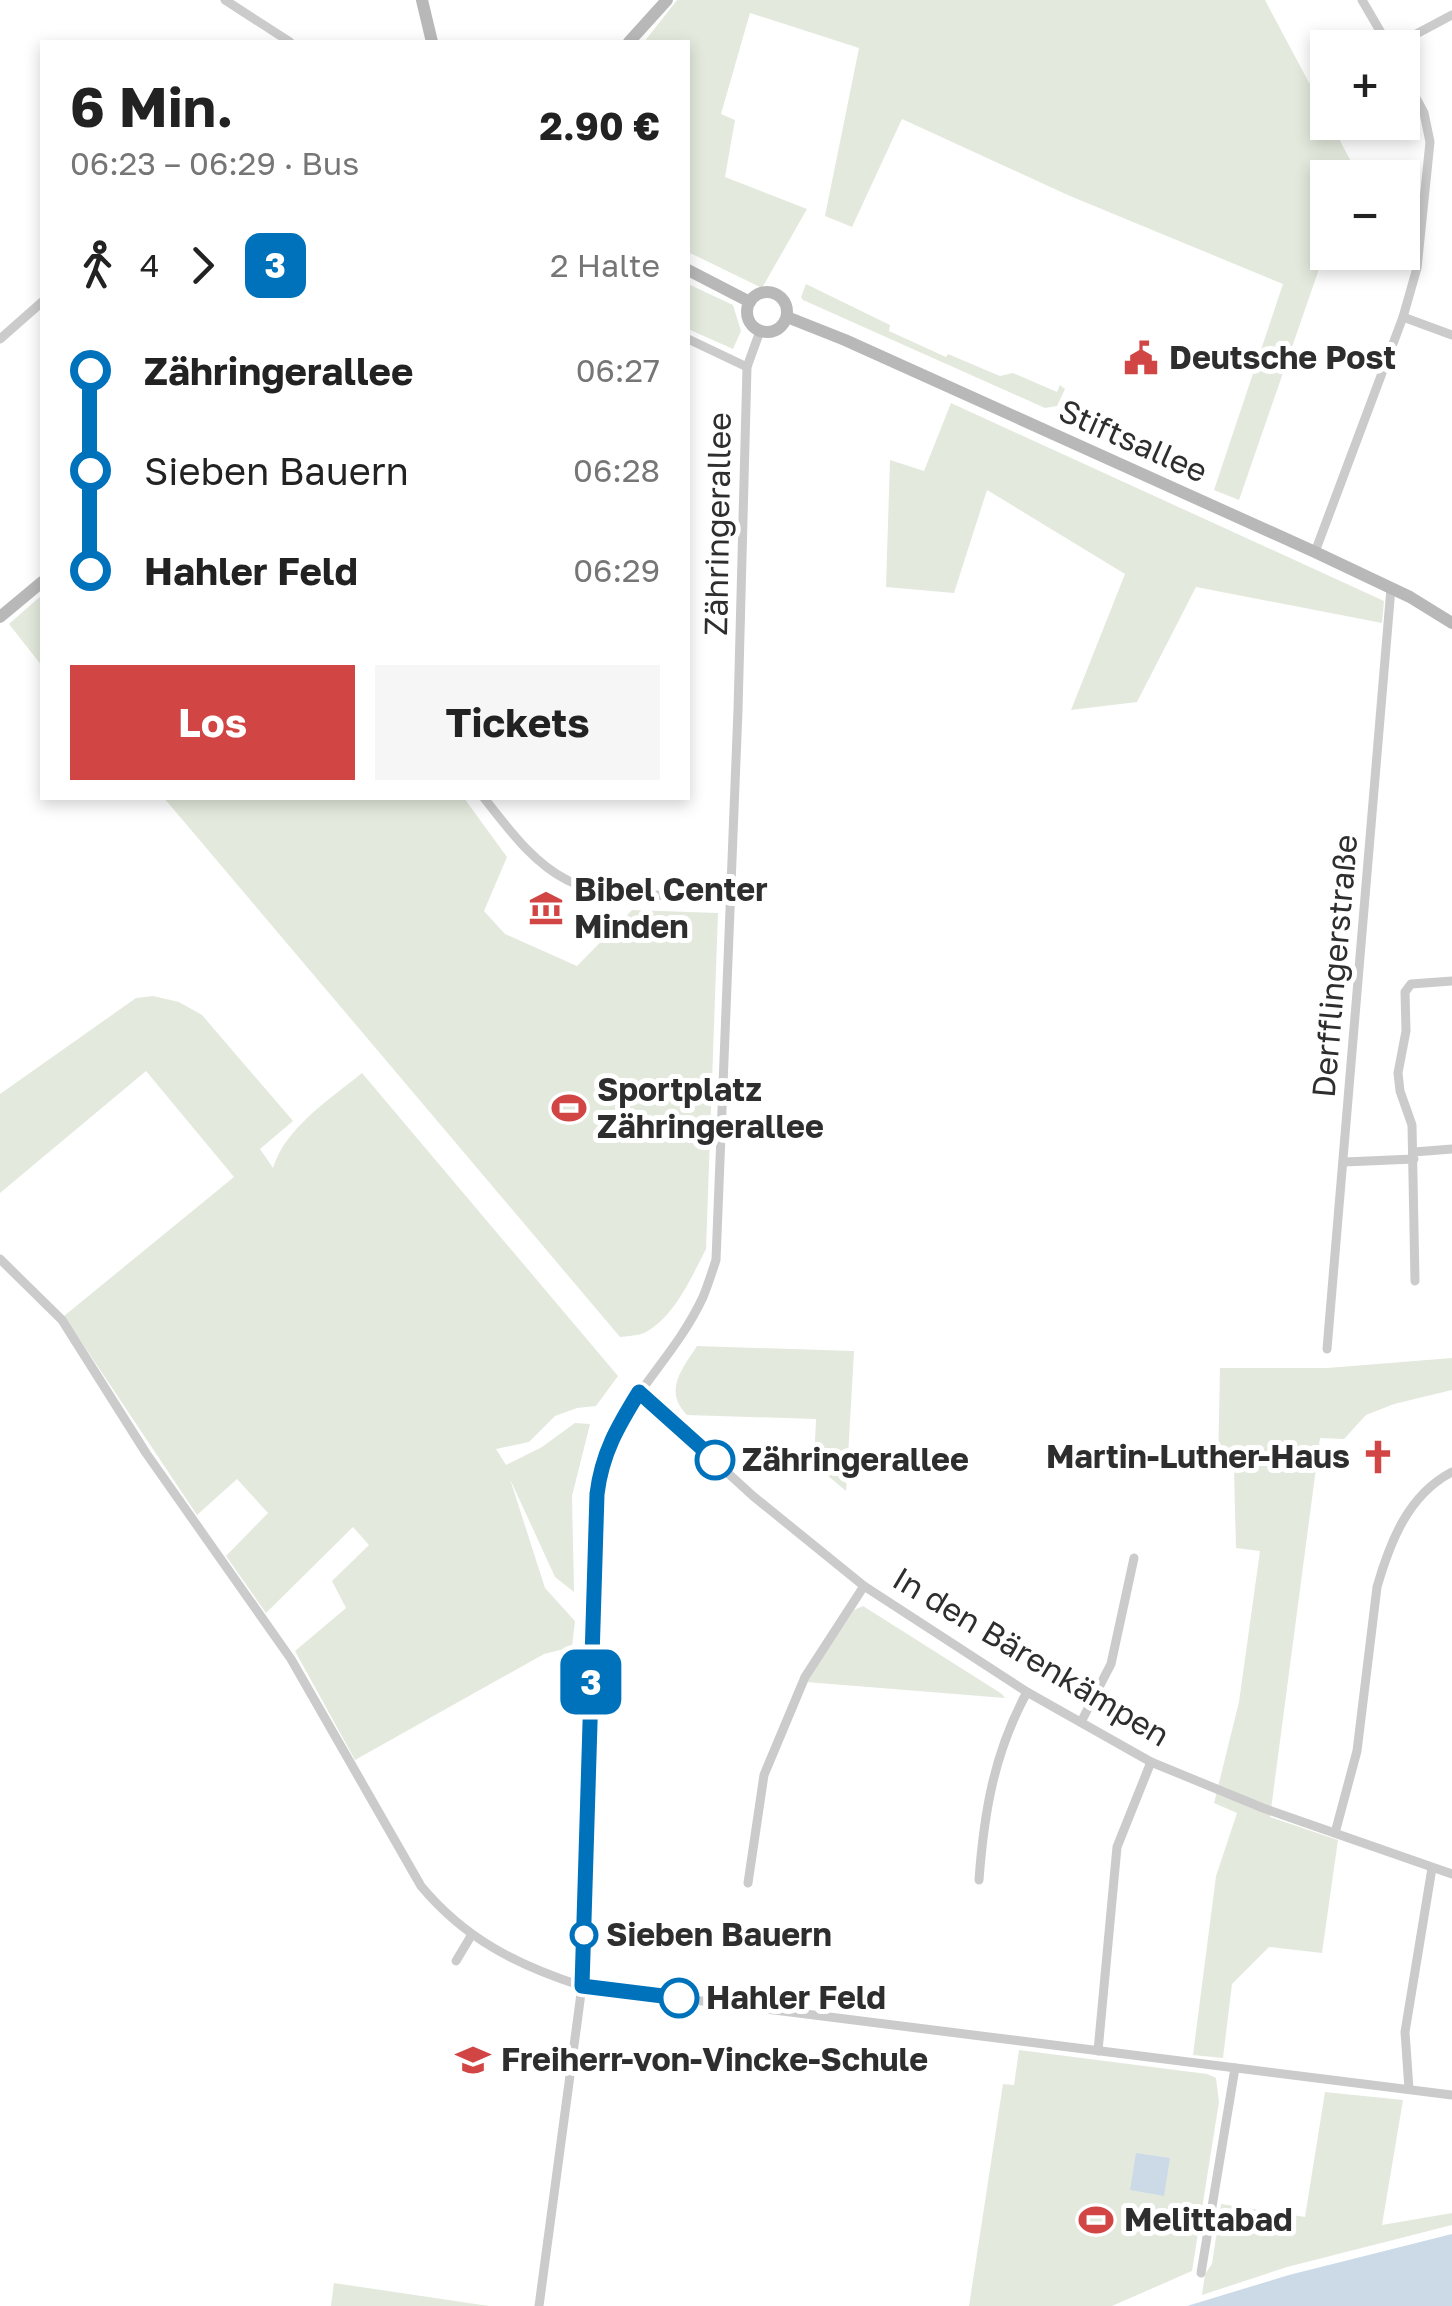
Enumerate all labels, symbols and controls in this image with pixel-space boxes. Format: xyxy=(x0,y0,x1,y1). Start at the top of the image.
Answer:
map controls xyxy=(1310,30,1420,270)
button: + xyxy=(1310,30,1420,140)
text: 6 Min. xyxy=(70,73,234,139)
text: 2.90 € xyxy=(540,103,660,148)
text: 06:23 – 06:29 · Bus xyxy=(70,144,359,182)
button: − xyxy=(1310,160,1420,270)
icon: walk xyxy=(70,238,125,293)
icon: forward xyxy=(175,238,230,293)
text: 3 xyxy=(265,244,286,286)
text: 4 xyxy=(140,246,160,284)
text: 2 Halte xyxy=(550,246,660,284)
place label: Deutsche Post xyxy=(1169,338,1396,376)
public building icon: Deutsche Post xyxy=(1122,339,1160,377)
text: Zähringerallee xyxy=(144,348,413,393)
text: 06:27 xyxy=(576,351,660,389)
street label: Stiftsallee xyxy=(1053,391,1213,490)
street label: Zähringerallee xyxy=(696,412,738,636)
text: Sieben Bauern xyxy=(144,448,409,493)
text: 06:28 xyxy=(573,451,660,489)
text: Hahler Feld xyxy=(144,548,358,593)
text: 06:29 xyxy=(573,551,660,589)
button: Los xyxy=(70,665,355,780)
button: Tickets xyxy=(375,665,660,780)
street label: Derfflingerstraße xyxy=(1304,833,1364,1099)
place label: Bibel Center Minden xyxy=(574,870,768,945)
museum icon: Bibel Center Minden xyxy=(527,889,565,927)
place label: Sportplatz Zähringerallee xyxy=(597,1070,824,1145)
sports icon: Sportplatz Zähringerallee xyxy=(550,1089,588,1127)
place label: Martin-Luther-Haus xyxy=(1046,1437,1350,1475)
church icon: Martin-Luther-Haus xyxy=(1359,1438,1397,1476)
place label: Zähringerallee xyxy=(742,1440,969,1478)
marker: Zähringerallee xyxy=(696,1441,734,1479)
street label: In den Bärenkämpen xyxy=(886,1559,1177,1754)
line badge: 3 xyxy=(558,1650,624,1714)
text: 3 xyxy=(580,1661,602,1703)
place label: Sieben Bauern xyxy=(606,1915,832,1953)
marker: Sieben Bauern xyxy=(571,1922,597,1948)
place label: Hahler Feld xyxy=(706,1978,886,2016)
marker: Hahler Feld xyxy=(660,1979,698,2017)
place label: Freiherr-von-Vincke-Schule xyxy=(501,2040,928,2078)
school or university icon: Freiherr-von-Vincke-Schule xyxy=(454,2041,492,2079)
place label: Melittabad xyxy=(1124,2200,1293,2238)
sports icon: Melittabad xyxy=(1077,2201,1115,2239)

